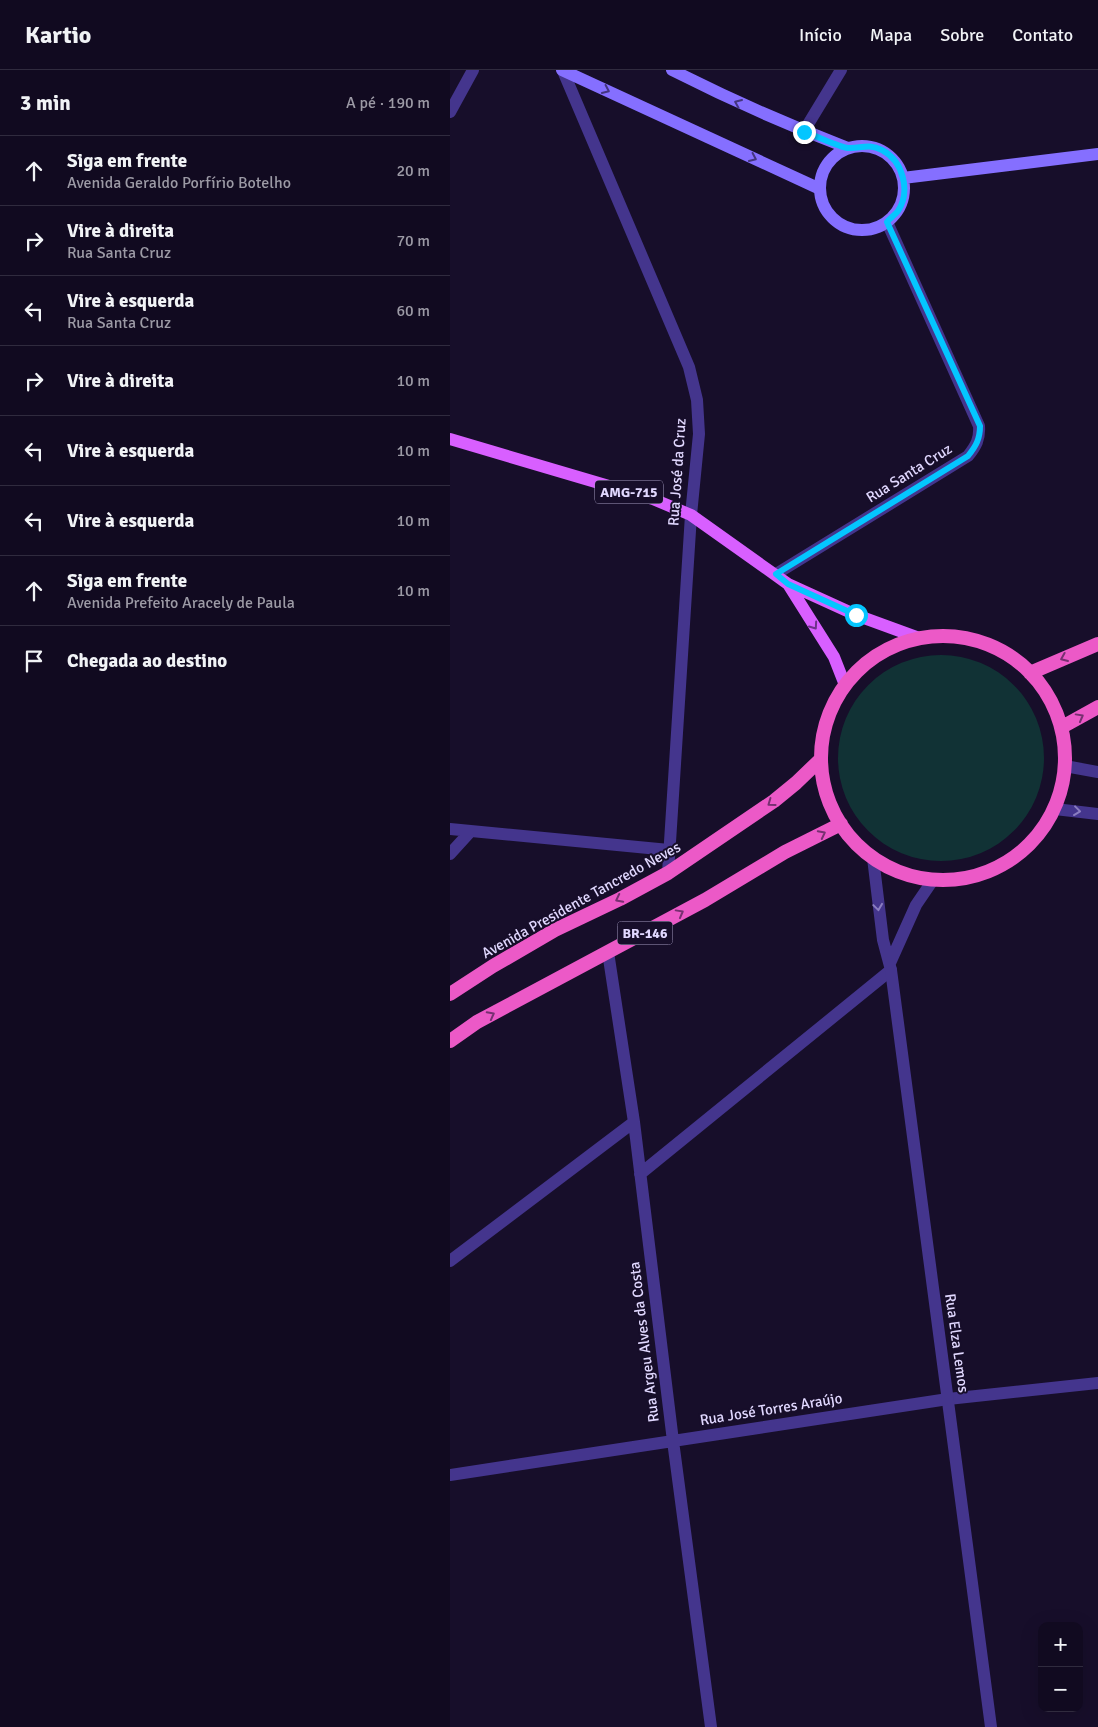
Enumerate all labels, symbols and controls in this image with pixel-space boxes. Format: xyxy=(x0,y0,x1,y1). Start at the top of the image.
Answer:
text: Kartio xyxy=(25,20,91,50)
text: Início xyxy=(799,24,842,46)
text: Mapa xyxy=(870,24,912,46)
text: Sobre xyxy=(940,24,984,46)
text: Contato xyxy=(1012,24,1073,46)
one-way arrow xyxy=(601,84,610,95)
text: 3 min xyxy=(20,90,71,116)
text: A pé · 190 m xyxy=(346,93,430,113)
one-way arrow xyxy=(734,99,743,110)
route end xyxy=(793,121,816,144)
text: Siga em frente xyxy=(67,149,187,173)
one-way arrow xyxy=(748,152,757,163)
icon: ahead xyxy=(20,157,48,185)
text: 20 m xyxy=(396,161,430,181)
text: Avenida Geraldo Porfírio Botelho xyxy=(67,173,291,193)
text: Vire à direita xyxy=(67,219,174,243)
icon: right xyxy=(20,227,48,255)
text: 70 m xyxy=(396,231,430,251)
text: Rua Santa Cruz xyxy=(67,243,171,263)
text: Vire à esquerda xyxy=(67,289,194,313)
icon: left xyxy=(20,297,48,325)
text: 60 m xyxy=(396,301,430,321)
text: Rua Santa Cruz xyxy=(67,313,171,333)
icon: right xyxy=(20,367,48,395)
text: Vire à direita xyxy=(67,369,174,393)
text: 10 m xyxy=(396,371,430,391)
street label: Rua José da Cruz xyxy=(664,417,690,527)
icon: left xyxy=(20,437,48,465)
text: Vire à esquerda xyxy=(67,439,194,463)
street label: Rua Santa Cruz xyxy=(863,439,955,506)
text: 10 m xyxy=(396,441,430,461)
road number: AMG-715 xyxy=(595,481,663,504)
icon: left xyxy=(20,507,48,535)
text: Vire à esquerda xyxy=(67,509,194,533)
text: 10 m xyxy=(396,511,430,531)
text: Siga em frente xyxy=(67,569,187,593)
icon: ahead xyxy=(20,577,48,605)
text: 10 m xyxy=(396,581,430,601)
text: Avenida Prefeito Aracely de Paula xyxy=(67,593,295,613)
route start xyxy=(845,604,868,627)
one-way arrow xyxy=(808,620,817,629)
icon: arrive xyxy=(20,647,48,675)
text: Chegada ao destino xyxy=(67,649,227,673)
one-way arrow xyxy=(1060,652,1069,663)
one-way arrow xyxy=(1074,713,1083,723)
one-way arrow xyxy=(767,797,777,806)
one-way arrow xyxy=(1073,805,1081,816)
one-way arrow xyxy=(817,830,826,840)
street label: Avenida Presidente Tancredo Neves xyxy=(478,837,684,962)
one-way arrow xyxy=(615,893,624,903)
one-way arrow xyxy=(872,903,883,911)
one-way arrow xyxy=(675,909,684,919)
road number: BR-146 xyxy=(618,921,672,944)
one-way arrow xyxy=(486,1011,495,1021)
street label: Rua Argeu Alves da Costa xyxy=(625,1261,663,1423)
street label: Rua Elza Lemos xyxy=(941,1292,973,1394)
street label: Rua José Torres Araújo xyxy=(698,1389,844,1429)
map controls xyxy=(1038,1622,1083,1712)
button: + xyxy=(1038,1622,1083,1667)
button: − xyxy=(1038,1667,1083,1712)

